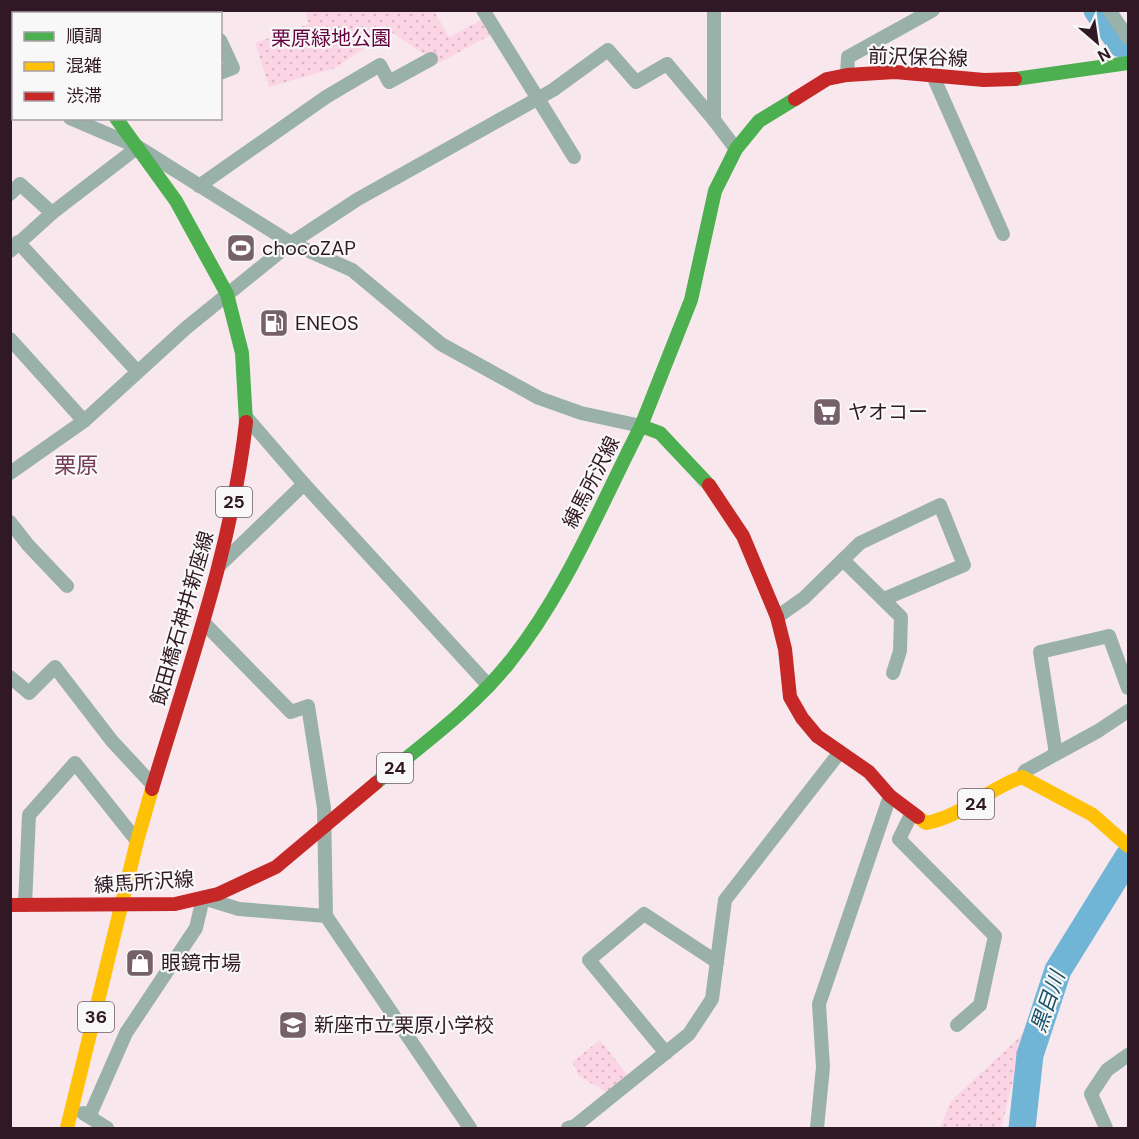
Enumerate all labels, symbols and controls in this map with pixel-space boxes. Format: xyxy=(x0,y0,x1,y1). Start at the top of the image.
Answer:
legend xyxy=(12,12,222,120)
north arrow xyxy=(1067,12,1127,72)
text: 順調 xyxy=(66,24,102,48)
park label: 栗原緑地公園 xyxy=(271,25,391,51)
street label: 前沢保谷線 xyxy=(868,42,968,72)
text: N xyxy=(1094,43,1114,67)
text: 混雑 xyxy=(66,54,102,78)
text: 渋滞 xyxy=(66,84,102,108)
sports icon: chocoZAP xyxy=(225,232,257,264)
place label: chocoZAP xyxy=(262,235,356,261)
fuel station icon: ENEOS xyxy=(258,307,290,339)
place label: ENEOS xyxy=(295,310,359,336)
supermarket icon: ヤオコー xyxy=(811,396,843,428)
place label: ヤオコー xyxy=(848,399,928,425)
street label: 練馬所沢線 xyxy=(557,432,625,532)
district label: 栗原 xyxy=(54,451,98,480)
road number: 25 xyxy=(216,487,252,517)
street label: 飯田橋石神井新座線 xyxy=(145,528,219,708)
road number: 24 xyxy=(377,753,413,783)
road number: 24 xyxy=(958,789,994,819)
street label: 練馬所沢線 xyxy=(93,866,195,898)
shop icon: 眼鏡市場 xyxy=(124,947,156,979)
place label: 眼鏡市場 xyxy=(161,950,241,976)
water label: 黒目川 xyxy=(1025,966,1072,1036)
road number: 36 xyxy=(78,1002,114,1032)
school or university icon: 新座市立栗原小学校 xyxy=(277,1009,309,1041)
place label: 新座市立栗原小学校 xyxy=(314,1012,494,1038)

